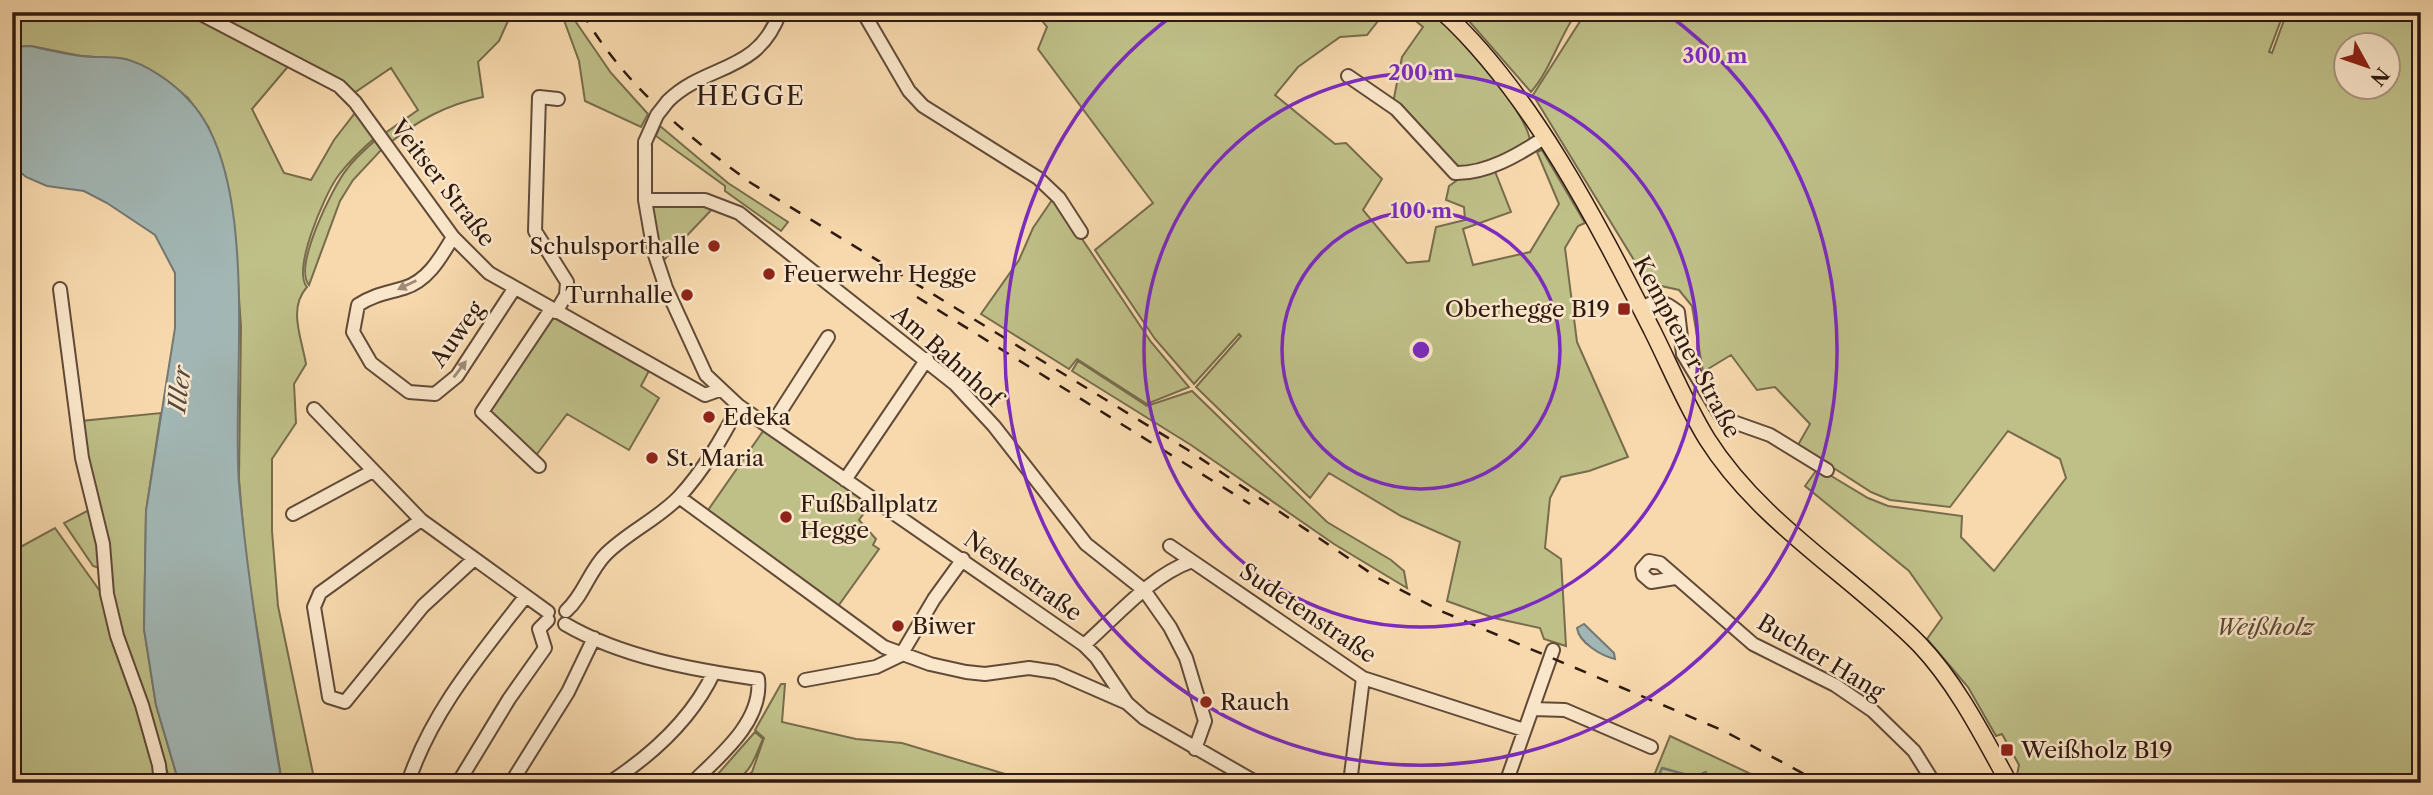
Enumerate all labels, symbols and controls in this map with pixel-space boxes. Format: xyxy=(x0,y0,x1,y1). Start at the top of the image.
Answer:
north arrow xyxy=(2332,32,2402,102)
text: 300 m xyxy=(1683,43,1747,68)
text: 200 m xyxy=(1388,60,1454,85)
text: N xyxy=(2366,63,2394,90)
district label: HEGGE xyxy=(696,80,806,112)
street label: Veitser Straße xyxy=(384,113,501,252)
text: 100 m xyxy=(1390,198,1452,223)
place label: Schulsporthalle xyxy=(530,232,700,260)
marker: Schulsporthalle xyxy=(706,238,722,254)
street label: Kemptener Straße xyxy=(1627,251,1747,443)
place label: Feuerwehr Hegge xyxy=(783,260,977,288)
marker: Feuerwehr Hegge xyxy=(761,266,777,282)
one-way arrow xyxy=(397,278,417,290)
place label: Turnhalle xyxy=(565,281,673,309)
marker: Turnhalle xyxy=(679,287,695,303)
street label: Auweg xyxy=(423,295,491,373)
place label: Oberhegge B19 xyxy=(1445,295,1610,323)
street label: Am Bahnhof xyxy=(886,299,1010,415)
marker: Oberhegge B19 xyxy=(1616,301,1632,317)
centre of rings xyxy=(1409,338,1433,362)
one-way arrow xyxy=(453,360,467,378)
water label: Iller xyxy=(162,362,197,416)
place label: Edeka xyxy=(723,403,792,431)
marker: Edeka xyxy=(701,409,717,425)
place label: St. Maria xyxy=(666,444,765,472)
marker: St. Maria xyxy=(644,450,660,466)
place label: Fußballplatz Hegge xyxy=(800,490,938,544)
marker: Fußballplatz Hegge xyxy=(778,509,794,525)
street label: Nestlestraße xyxy=(959,525,1087,627)
street label: Sudetenstraße xyxy=(1234,557,1382,669)
street label: Bucher Hang xyxy=(1752,608,1890,706)
place label: Biwer xyxy=(912,612,976,640)
park label: Weißholz xyxy=(2216,613,2316,641)
marker: Biwer xyxy=(890,618,906,634)
place label: Rauch xyxy=(1220,688,1290,716)
marker: Rauch xyxy=(1198,694,1214,710)
place label: Weißholz B19 xyxy=(2020,736,2173,764)
marker: Weißholz B19 xyxy=(1999,742,2015,758)

